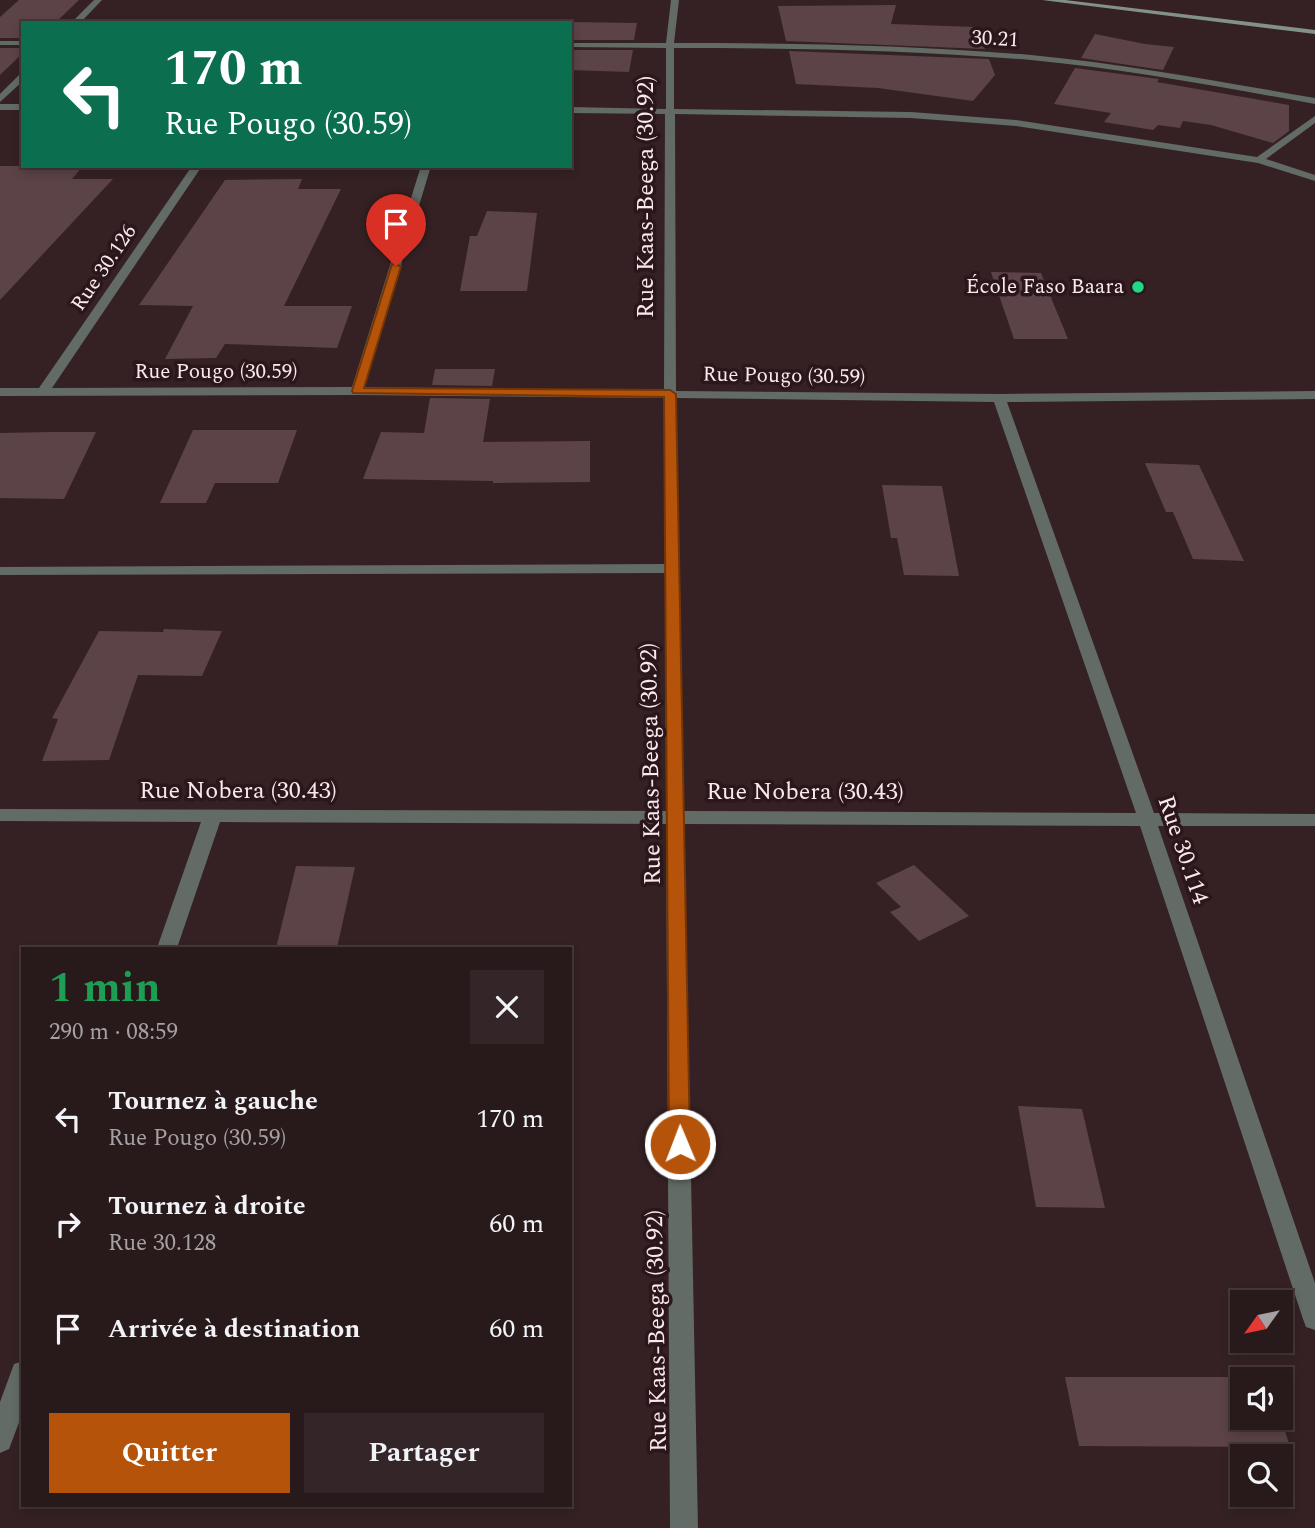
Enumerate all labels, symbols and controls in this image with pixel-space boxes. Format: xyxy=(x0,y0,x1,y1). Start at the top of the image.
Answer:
street label: 30.21 xyxy=(971,22,1019,56)
text: 170 m xyxy=(164,32,303,107)
icon: left xyxy=(49,49,140,140)
street label: Rue Kaas-Beega (30.92) xyxy=(628,76,664,318)
text: Rue Pougo (30.59) xyxy=(164,100,412,149)
pin xyxy=(366,194,426,266)
icon: arrive xyxy=(377,205,415,243)
street label: Rue 30.126 xyxy=(63,218,145,318)
place label: École Faso Baara xyxy=(966,271,1125,303)
marker: École Faso Baara xyxy=(1130,279,1146,295)
street label: Rue Pougo (30.59) xyxy=(135,356,297,388)
street label: Rue Pougo (30.59) xyxy=(702,359,866,393)
street label: Rue Kaas-Beega (30.92) xyxy=(631,642,671,886)
street label: Rue Nobera (30.43) xyxy=(139,773,337,809)
street label: Rue Nobera (30.43) xyxy=(706,774,904,810)
street label: Rue 30.114 xyxy=(1148,791,1218,909)
text: 1 min xyxy=(49,957,161,1020)
button: close xyxy=(470,970,544,1044)
text: 290 m · 08:59 xyxy=(49,1015,178,1050)
text: Tournez à gauche xyxy=(108,1081,318,1121)
text: 170 m xyxy=(476,1099,544,1139)
icon: left xyxy=(49,1100,87,1138)
position arrow xyxy=(643,1107,717,1181)
text: Rue Pougo (30.59) xyxy=(108,1121,286,1156)
text: Tournez à droite xyxy=(108,1186,306,1226)
text: 60 m xyxy=(489,1204,544,1244)
icon: right xyxy=(49,1205,87,1243)
street label: Rue Kaas-Beega (30.92) xyxy=(637,1209,677,1453)
text: Rue 30.128 xyxy=(108,1226,216,1261)
north arrow xyxy=(1230,1290,1293,1353)
map controls xyxy=(1230,1290,1293,1507)
text: Arrivée à destination xyxy=(108,1309,360,1349)
text: 60 m xyxy=(489,1309,544,1349)
icon: arrive xyxy=(49,1310,87,1348)
button: sound xyxy=(1230,1367,1293,1430)
button: Quitter xyxy=(49,1413,290,1493)
button: Partager xyxy=(304,1413,544,1493)
button: search xyxy=(1230,1444,1293,1507)

